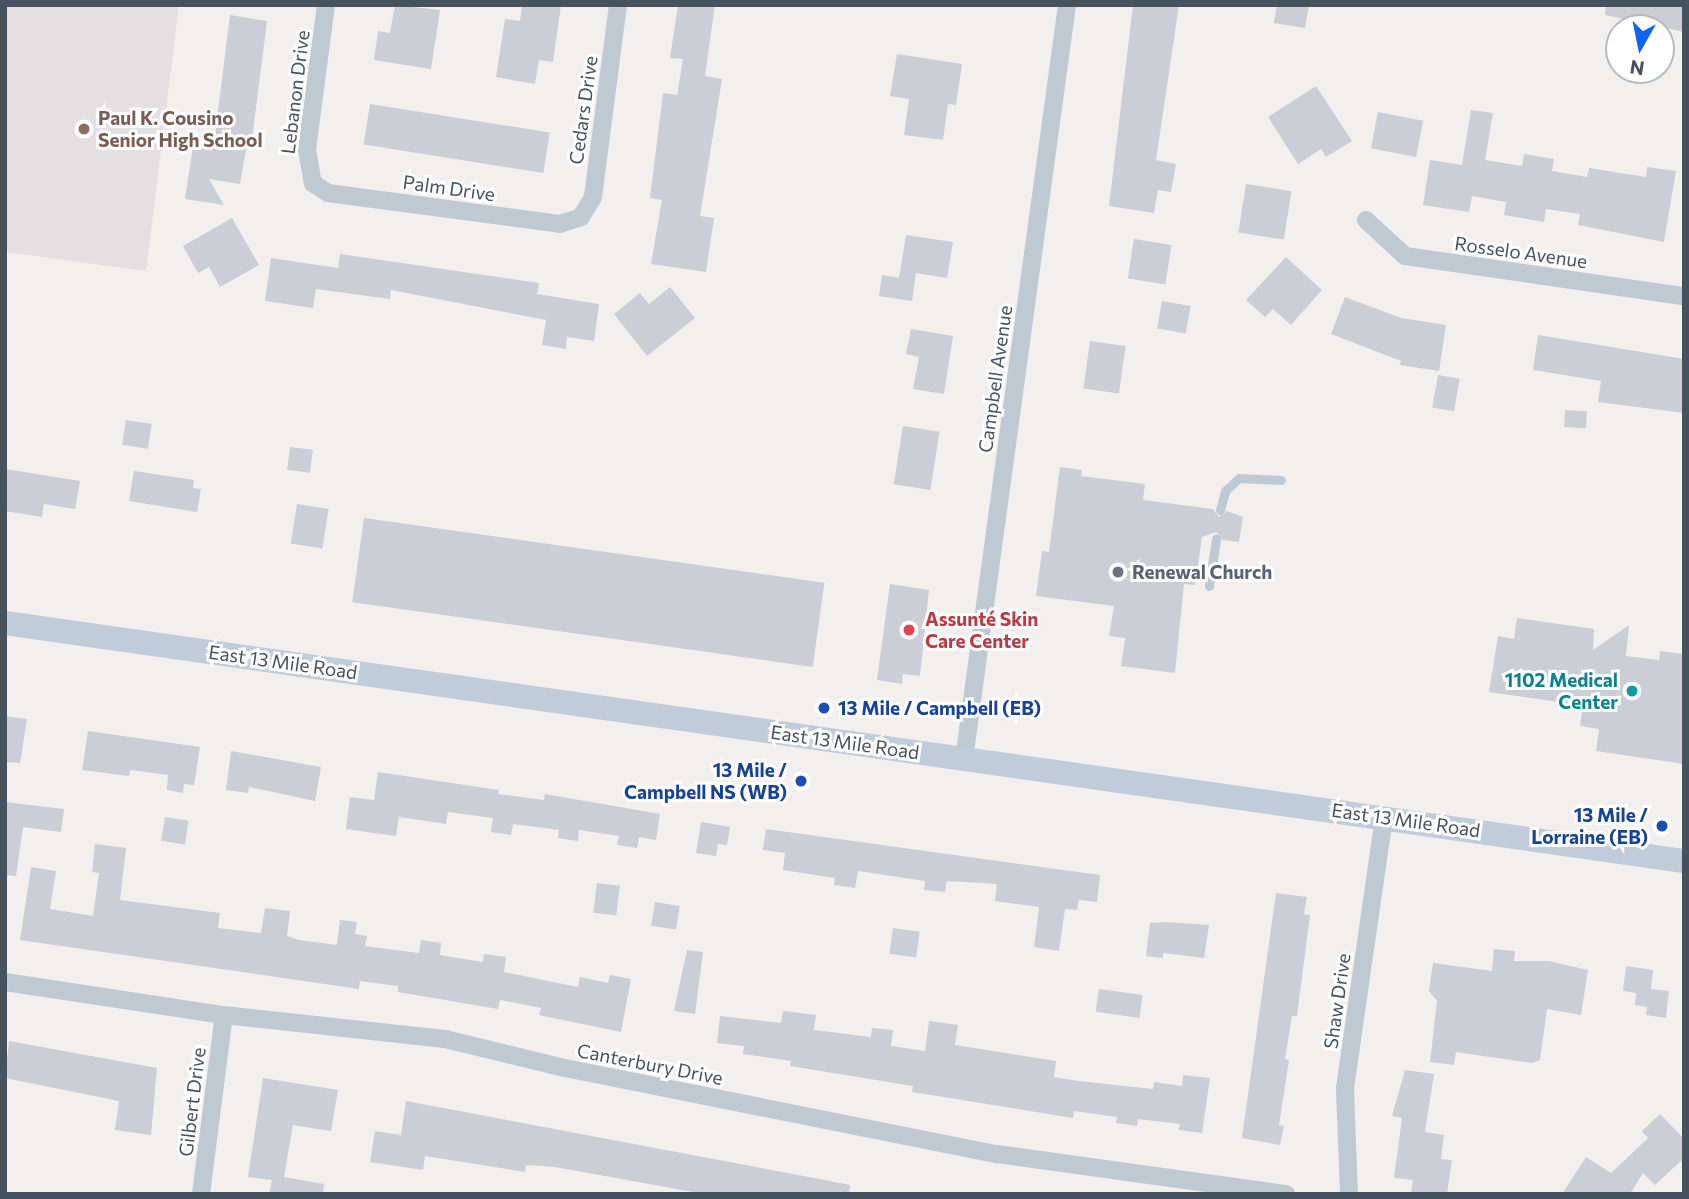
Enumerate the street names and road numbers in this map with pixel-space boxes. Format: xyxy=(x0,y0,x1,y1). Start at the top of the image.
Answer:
street label: Lebanon Drive xyxy=(276,29,314,155)
street label: Cedars Drive xyxy=(564,54,602,166)
street label: Palm Drive xyxy=(401,170,497,206)
street label: Rosselo Avenue xyxy=(1453,231,1589,273)
street label: Campbell Avenue xyxy=(973,304,1017,454)
street label: East 13 Mile Road xyxy=(207,640,359,684)
street label: East 13 Mile Road xyxy=(769,720,921,764)
street label: East 13 Mile Road xyxy=(1330,798,1482,842)
street label: Shaw Drive xyxy=(1319,952,1355,1050)
street label: Canterbury Drive xyxy=(575,1039,725,1089)
street label: Gilbert Drive xyxy=(174,1046,210,1158)

